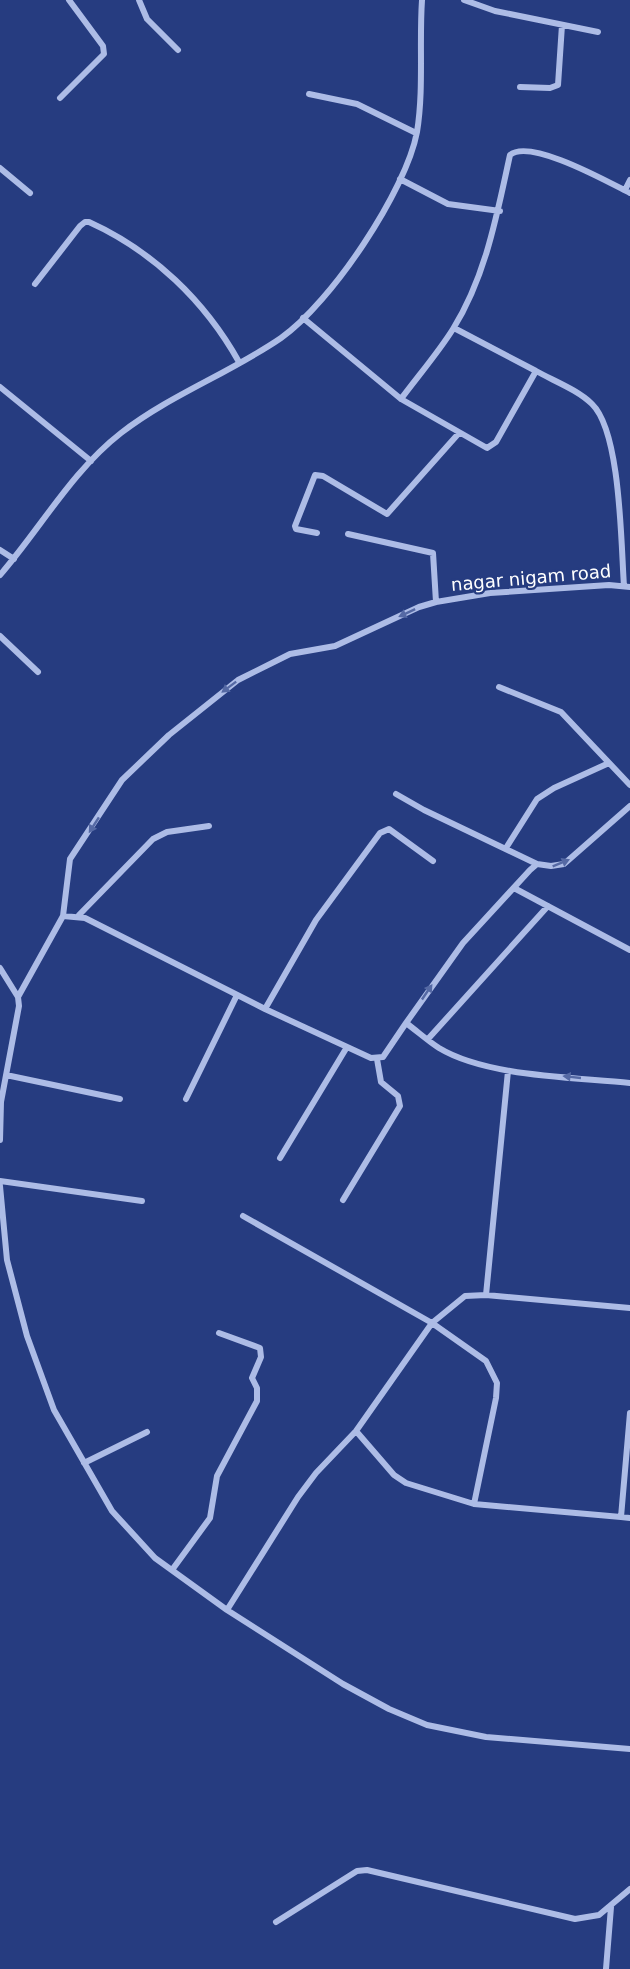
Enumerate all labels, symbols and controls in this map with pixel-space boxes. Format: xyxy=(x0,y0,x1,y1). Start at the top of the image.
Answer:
street label: nagar nigam road xyxy=(450,560,612,595)
one-way arrow xyxy=(398,608,415,617)
one-way arrow xyxy=(221,681,237,693)
one-way arrow xyxy=(89,817,100,833)
one-way arrow xyxy=(553,857,571,867)
one-way arrow xyxy=(421,984,433,1000)
one-way arrow xyxy=(562,1072,581,1082)

